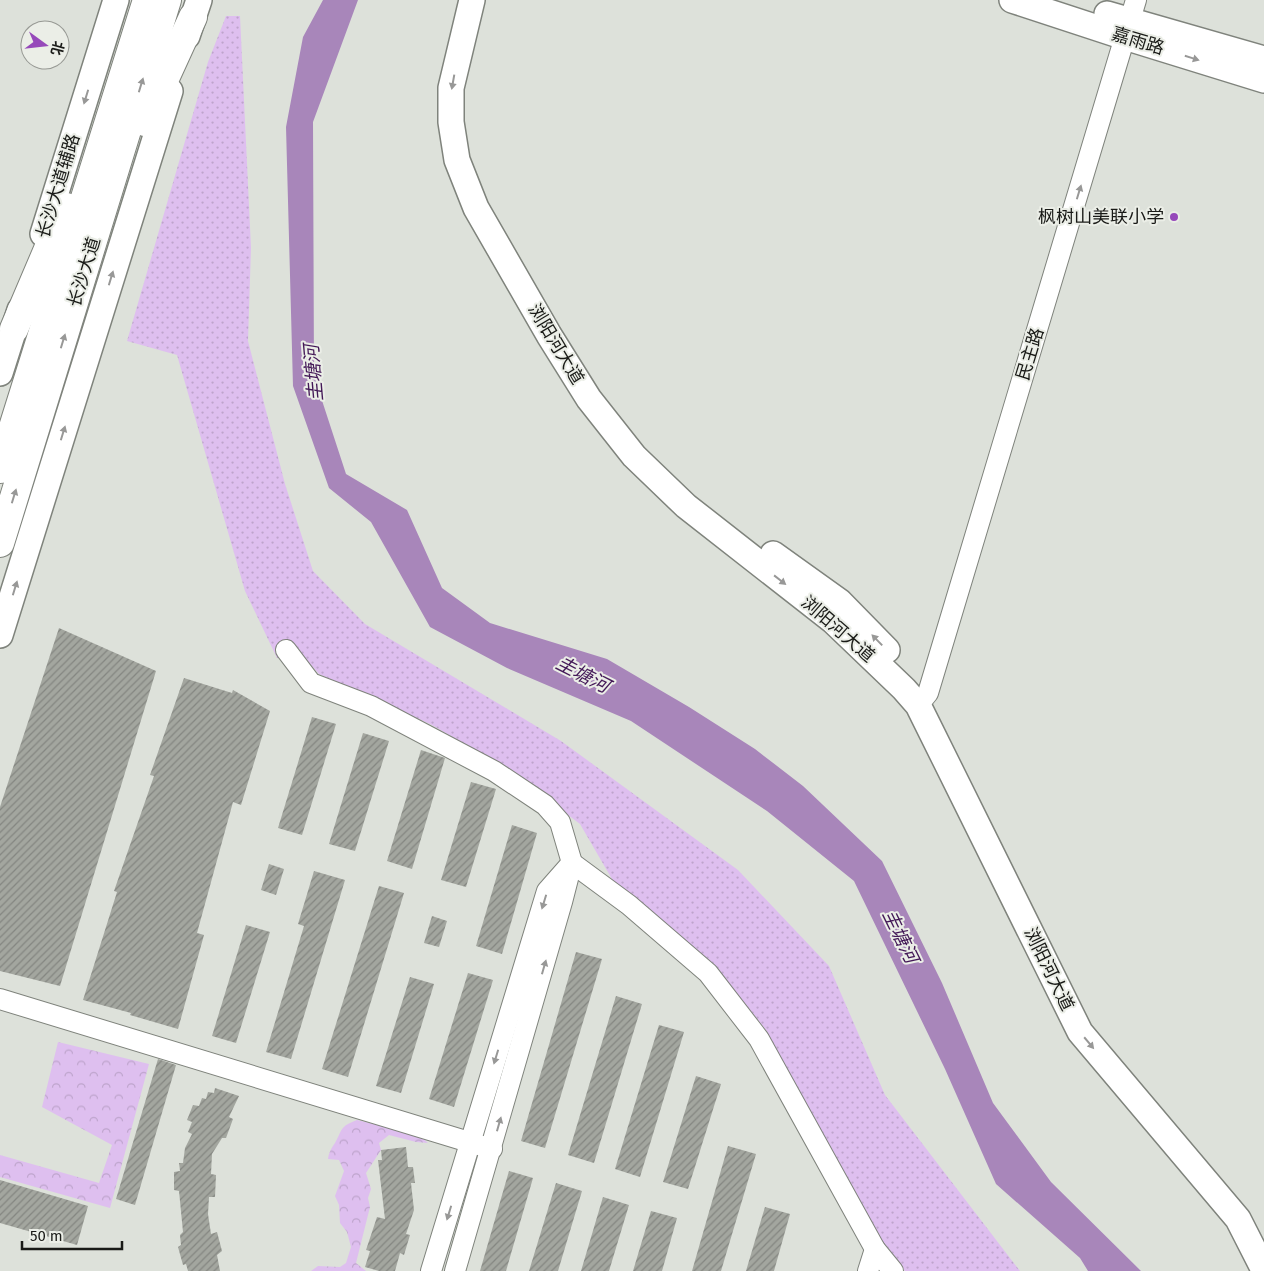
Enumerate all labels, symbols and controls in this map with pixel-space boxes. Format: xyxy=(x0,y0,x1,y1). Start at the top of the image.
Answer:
north arrow xyxy=(20,20,70,70)
street label: 嘉雨路 xyxy=(1109,23,1167,59)
text: 北 xyxy=(47,39,67,57)
one-way arrow xyxy=(1184,54,1199,62)
one-way arrow xyxy=(448,74,456,90)
one-way arrow xyxy=(138,78,146,93)
one-way arrow xyxy=(81,89,89,104)
street label: 长沙大道辅路 xyxy=(32,131,84,241)
one-way arrow xyxy=(1075,185,1083,200)
place label: 枫树山美联小学 xyxy=(1038,206,1164,228)
marker: 枫树山美联小学 xyxy=(1168,211,1180,223)
street label: 长沙大道 xyxy=(63,234,105,310)
one-way arrow xyxy=(108,270,116,285)
street label: 浏阳河大道 xyxy=(523,300,589,388)
street label: 民主路 xyxy=(1012,325,1048,383)
one-way arrow xyxy=(59,333,67,348)
water label: 圭塘河 xyxy=(299,340,327,402)
one-way arrow xyxy=(59,425,67,440)
one-way arrow xyxy=(11,489,19,504)
one-way arrow xyxy=(774,575,787,586)
one-way arrow xyxy=(11,581,19,596)
street label: 浏阳河大道 xyxy=(797,591,879,667)
one-way arrow xyxy=(871,635,883,647)
water label: 圭塘河 xyxy=(552,651,617,699)
one-way arrow xyxy=(540,895,548,910)
water label: 圭塘河 xyxy=(878,906,925,970)
street label: 浏阳河大道 xyxy=(1019,924,1079,1014)
one-way arrow xyxy=(540,960,548,975)
one-way arrow xyxy=(1084,1036,1095,1049)
one-way arrow xyxy=(492,1050,500,1065)
one-way arrow xyxy=(496,1116,504,1131)
one-way arrow xyxy=(444,1205,452,1220)
scale bar xyxy=(22,1218,122,1250)
text: 50 m xyxy=(30,1227,63,1245)

